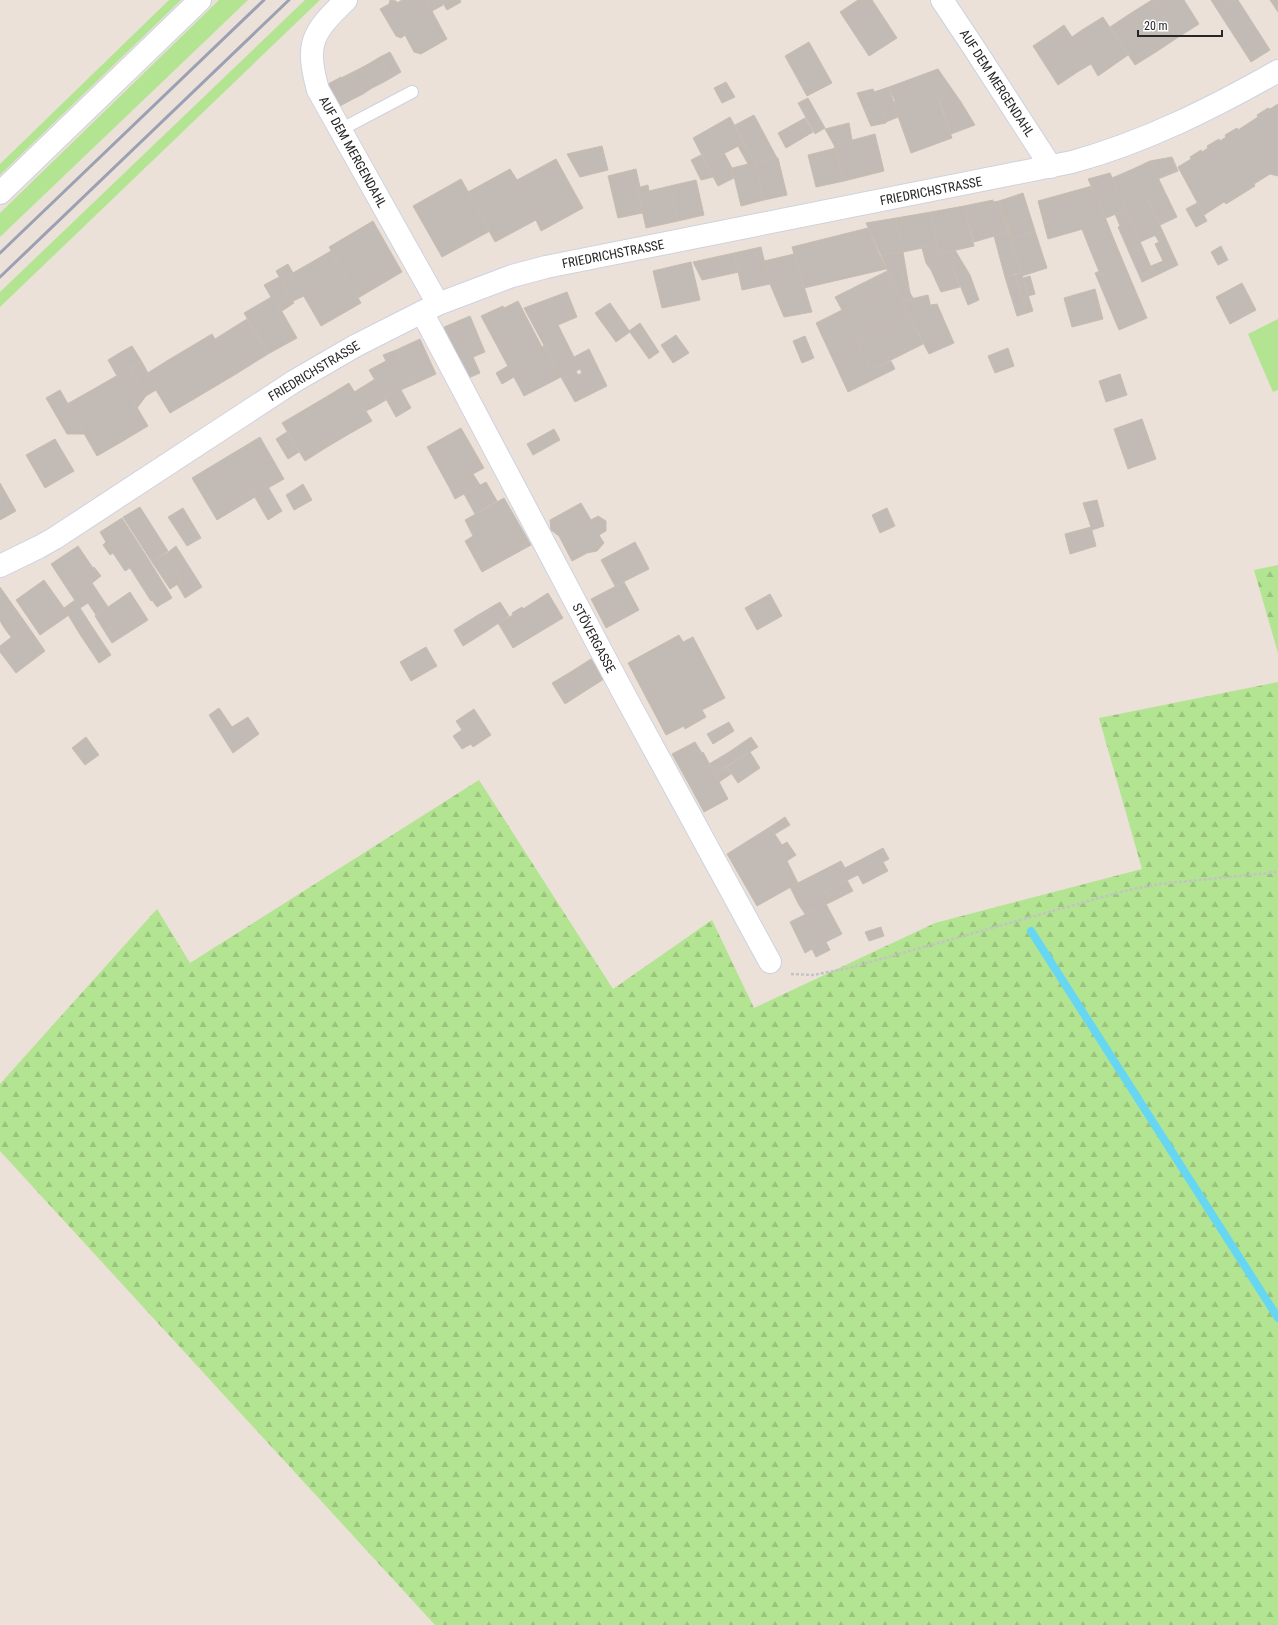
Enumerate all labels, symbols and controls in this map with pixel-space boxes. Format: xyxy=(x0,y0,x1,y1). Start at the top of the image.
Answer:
scale bar xyxy=(1138,12,1222,38)
text: 20 m xyxy=(1144,19,1168,33)
street label: AUF DEM MERGENDAHL xyxy=(957,26,1037,140)
street label: AUF DEM MERGENDAHL xyxy=(316,94,390,210)
street label: FRIEDRICHSTRASSE xyxy=(879,174,983,208)
street label: FRIEDRICHSTRASSE xyxy=(561,237,665,271)
street label: FRIEDRICHSTRASSE xyxy=(266,338,362,404)
street label: STÖVERGASSE xyxy=(569,601,619,675)

